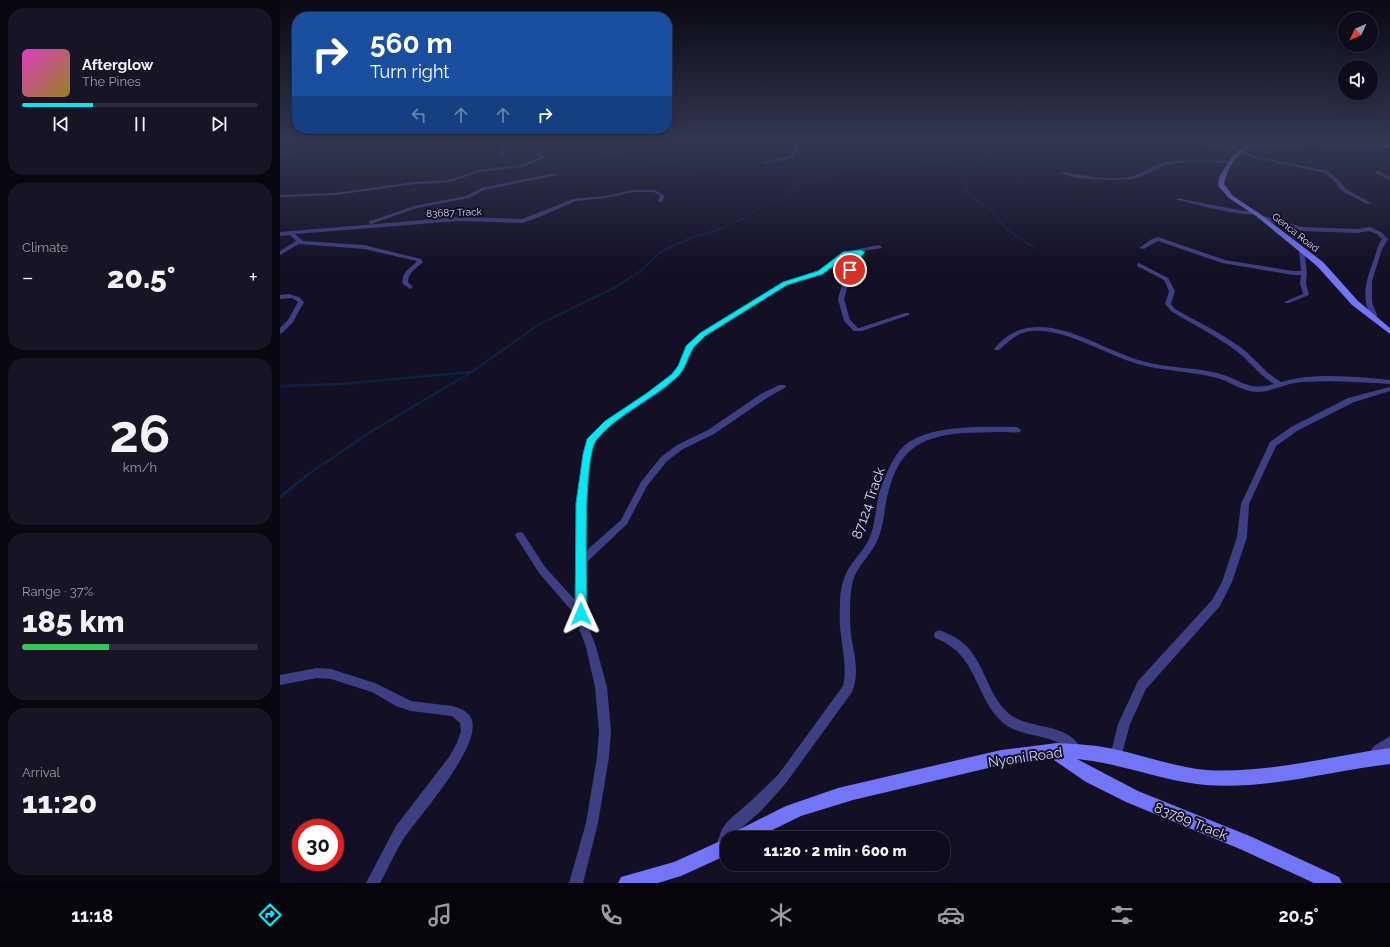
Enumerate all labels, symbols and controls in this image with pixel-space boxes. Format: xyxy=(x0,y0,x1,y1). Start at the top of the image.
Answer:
north arrow xyxy=(1338,12,1378,52)
map controls xyxy=(1338,12,1378,100)
text: 560 m xyxy=(370,27,453,60)
icon: right xyxy=(304,28,356,80)
text: Afterglow xyxy=(82,56,153,74)
button: sound xyxy=(1338,60,1378,100)
text: Turn right xyxy=(370,61,449,82)
text: The Pines xyxy=(82,74,141,89)
icon: left xyxy=(408,104,430,126)
icon: ahead xyxy=(450,104,472,126)
icon: ahead xyxy=(492,104,514,126)
icon: right xyxy=(534,104,556,126)
icon: previous xyxy=(50,113,72,135)
icon: pause xyxy=(129,113,151,135)
icon: next xyxy=(208,113,230,135)
street label: 83687 Track xyxy=(426,206,483,219)
street label: Genca Road xyxy=(1270,211,1321,254)
text: Climate xyxy=(22,240,68,255)
pin xyxy=(833,253,867,287)
icon: arrive xyxy=(839,259,861,281)
text: 20.5° xyxy=(107,260,176,295)
text: − xyxy=(22,264,34,290)
text: + xyxy=(249,264,258,290)
text: 26 xyxy=(110,403,170,464)
text: km/h xyxy=(123,460,157,475)
street label: 87124 Track xyxy=(848,464,888,541)
text: Range · 37% xyxy=(22,584,93,599)
position arrow xyxy=(560,593,602,635)
text: 185 km xyxy=(22,604,125,639)
street label: Nyoni Road xyxy=(987,744,1063,770)
text: Arrival xyxy=(22,765,60,780)
text: 11:20 xyxy=(22,785,97,820)
street label: 83789 Track xyxy=(1152,799,1231,843)
speed limit sign: 30 xyxy=(292,819,344,871)
text: 11:20 · 2 min · 600 m xyxy=(763,842,907,860)
icon: directions xyxy=(256,901,284,929)
icon: music xyxy=(426,901,454,929)
icon: phone xyxy=(597,901,625,929)
icon: climate xyxy=(767,901,795,929)
icon: car xyxy=(937,901,965,929)
icon: filters xyxy=(1108,901,1136,929)
text: 11:18 xyxy=(71,905,113,926)
text: 20.5° xyxy=(1278,905,1319,926)

